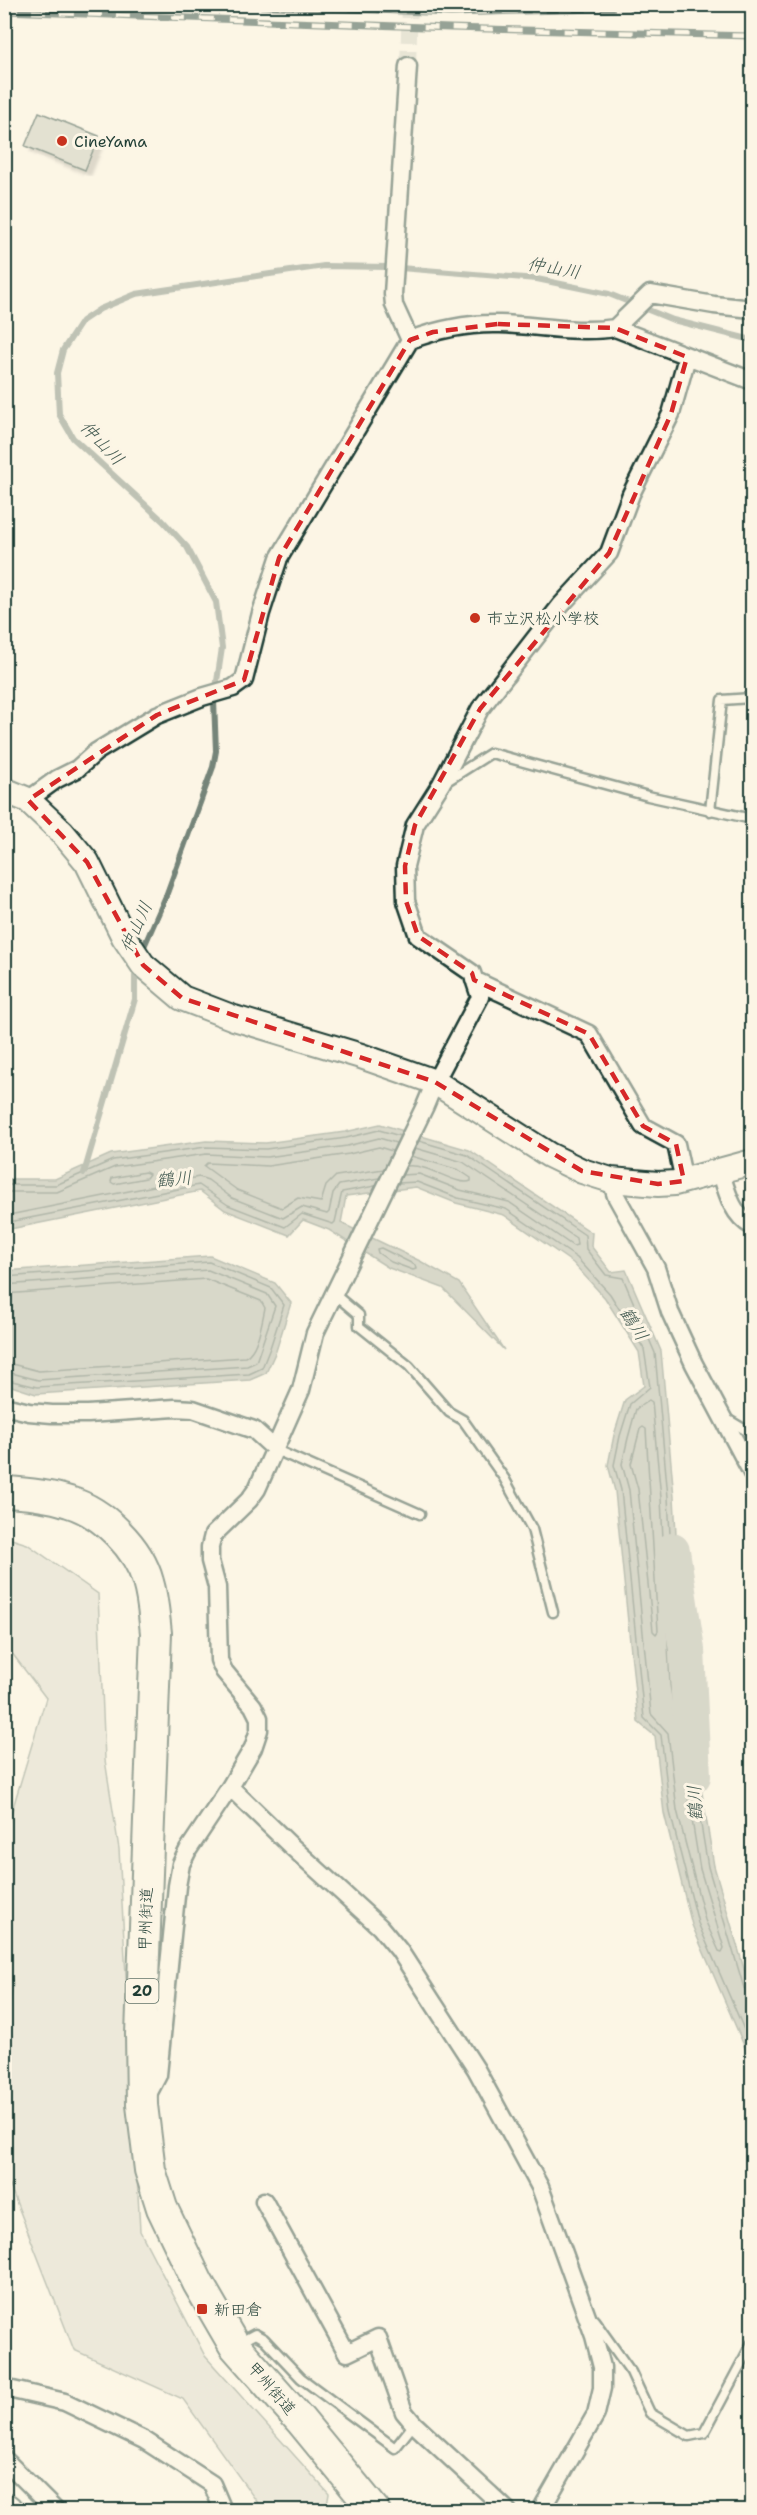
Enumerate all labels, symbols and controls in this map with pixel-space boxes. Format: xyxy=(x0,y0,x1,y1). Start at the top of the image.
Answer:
place label: CineYama xyxy=(74,131,147,152)
marker: CineYama xyxy=(55,134,69,148)
water label: 仲山川 xyxy=(525,251,583,285)
water label: 仲山川 xyxy=(75,415,129,471)
place label: 市立沢松小学校 xyxy=(487,608,599,629)
marker: 市立沢松小学校 xyxy=(468,611,482,625)
water label: 仲山川 xyxy=(114,897,158,957)
water label: 鶴川 xyxy=(155,1165,193,1193)
water label: 鶴川 xyxy=(614,1302,654,1346)
water label: 鶴川 xyxy=(682,1784,708,1822)
street label: 甲州街道 xyxy=(134,1887,157,1951)
road number: 20 xyxy=(126,1979,158,2003)
place label: 新田倉 xyxy=(214,2299,262,2320)
marker: 新田倉 xyxy=(195,2302,209,2316)
street label: 甲州街道 xyxy=(243,2357,301,2419)

